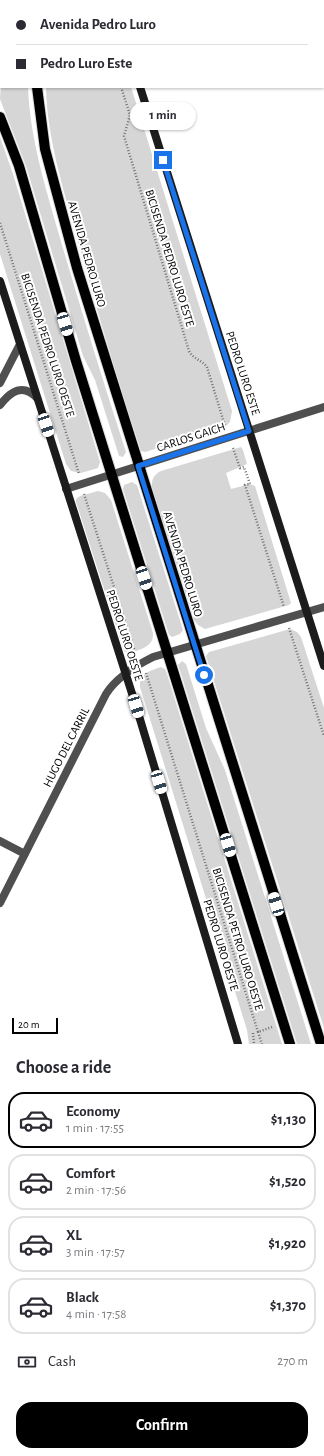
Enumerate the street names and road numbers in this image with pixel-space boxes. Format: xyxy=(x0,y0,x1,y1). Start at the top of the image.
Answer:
street label: BICISENDA PEDRO LURO ESTE xyxy=(143,188,197,328)
street label: AVENIDA PEDRO LURO xyxy=(66,200,108,309)
street label: BICISENDA PEDRO LURO OESTE xyxy=(19,272,77,418)
street label: PEDRO LURO ESTE xyxy=(224,330,262,417)
street label: CARLOS GAICH xyxy=(155,420,227,454)
street label: AVENIDA PEDRO LURO xyxy=(161,510,205,619)
street label: PEDRO LURO OESTE xyxy=(105,588,145,682)
street label: HUGO DEL CARRIL xyxy=(41,705,91,789)
street label: BICISENDA PETRO LURO OESTE xyxy=(211,866,265,1012)
street label: PEDRO LURO OESTE xyxy=(201,898,241,992)

